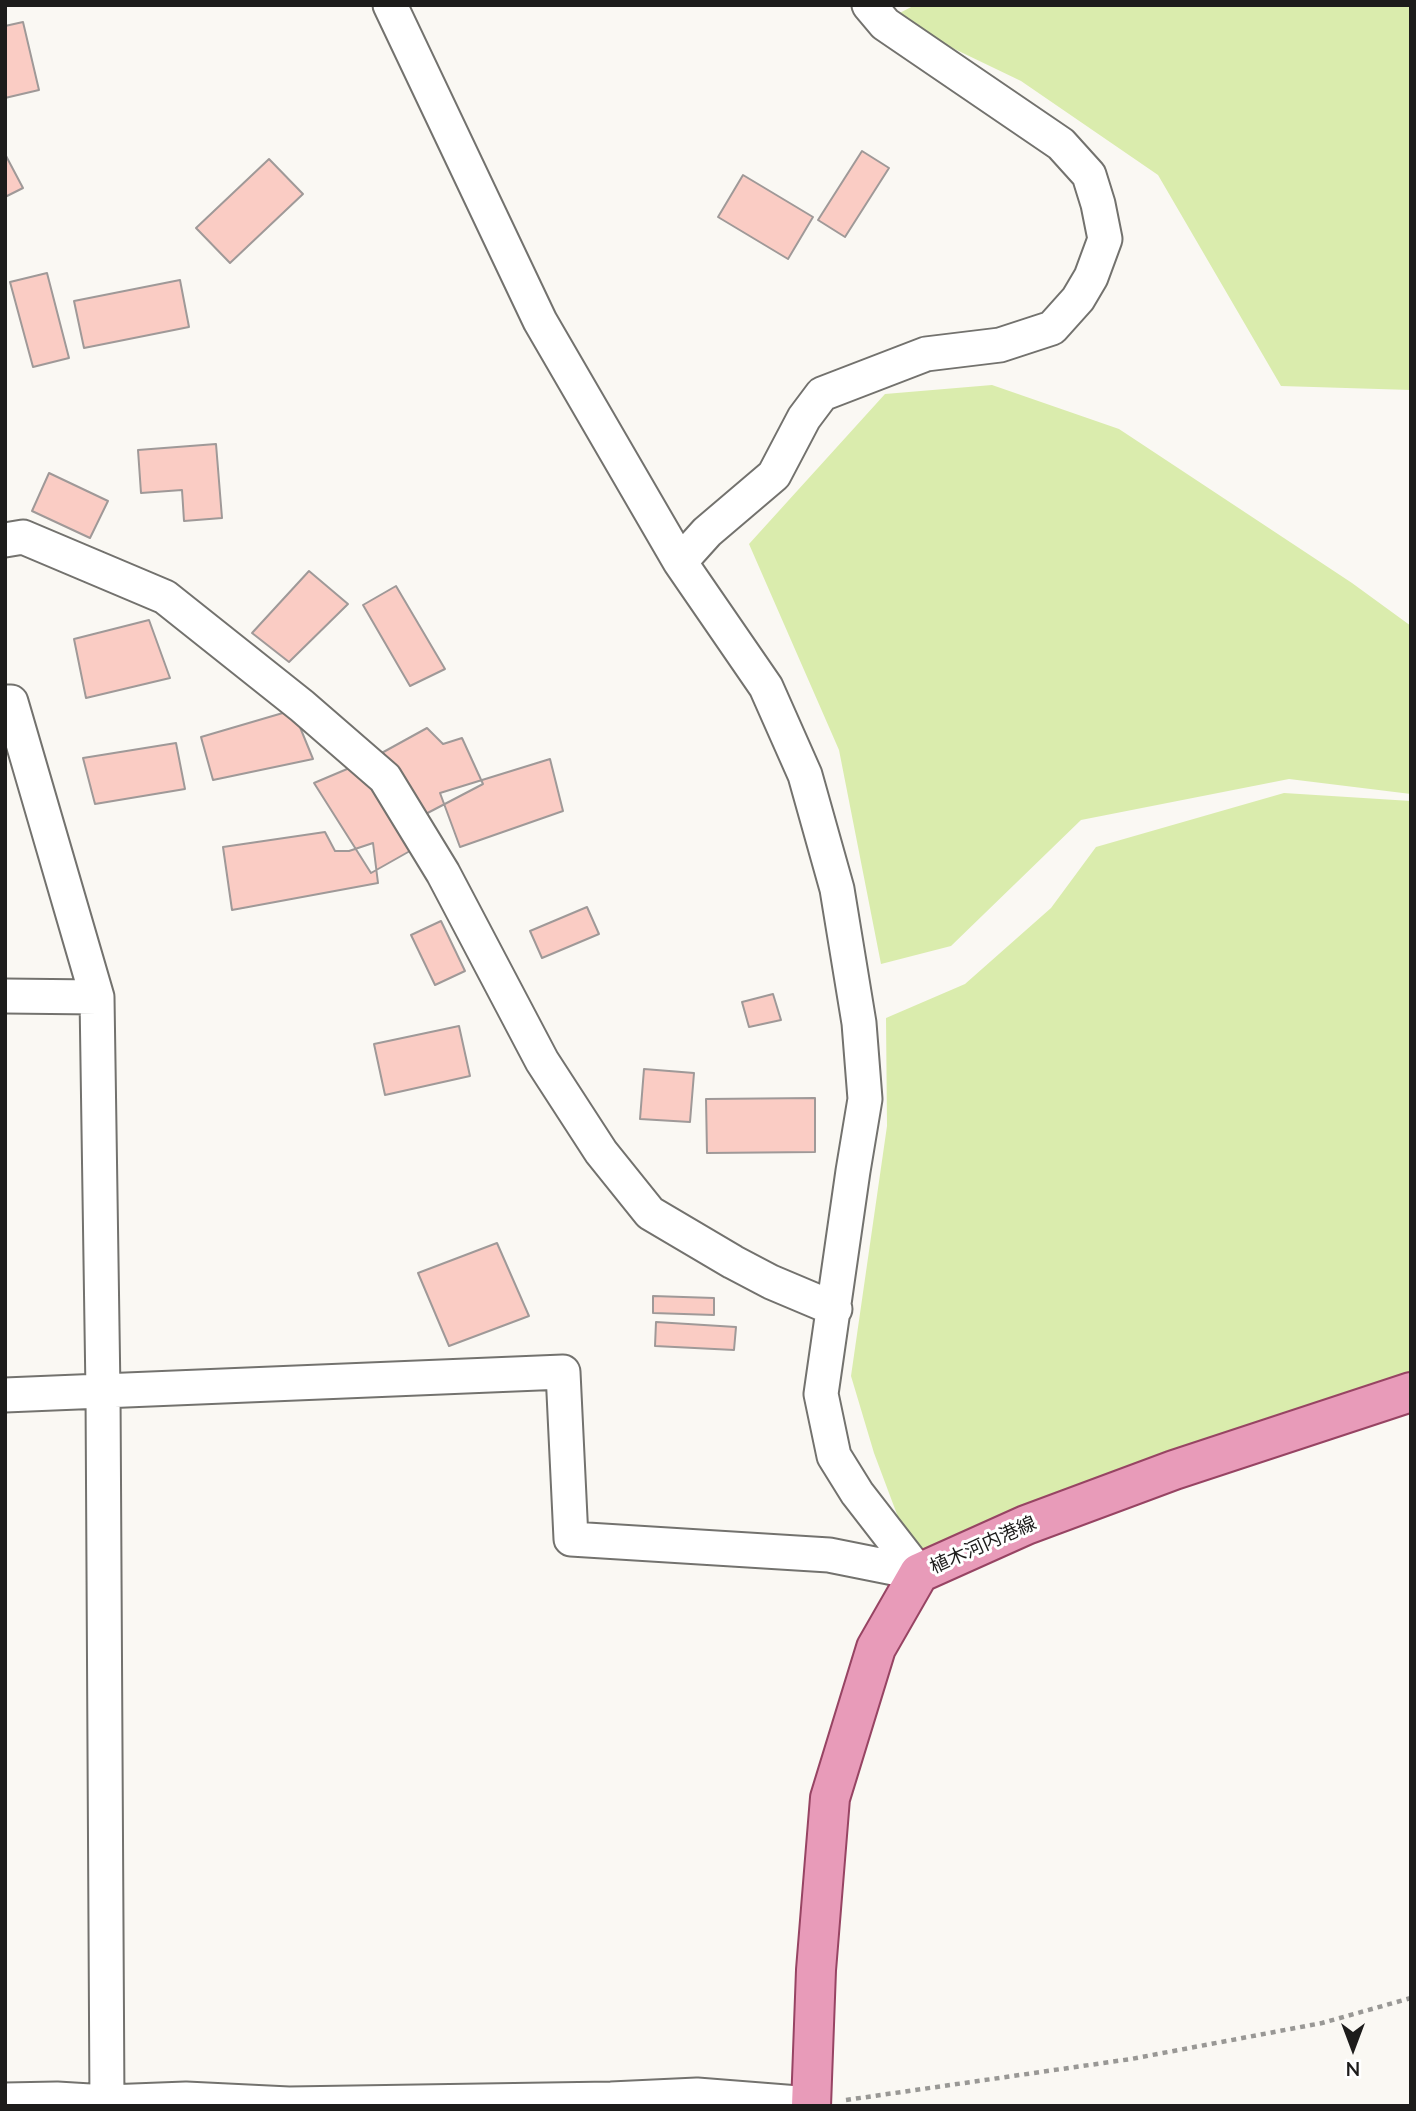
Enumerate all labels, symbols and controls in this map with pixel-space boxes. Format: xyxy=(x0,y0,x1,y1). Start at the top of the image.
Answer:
street label: 植木河内港線 xyxy=(926,1511,1040,1579)
north arrow xyxy=(1318,2013,1388,2083)
text: N xyxy=(1346,2058,1360,2081)

